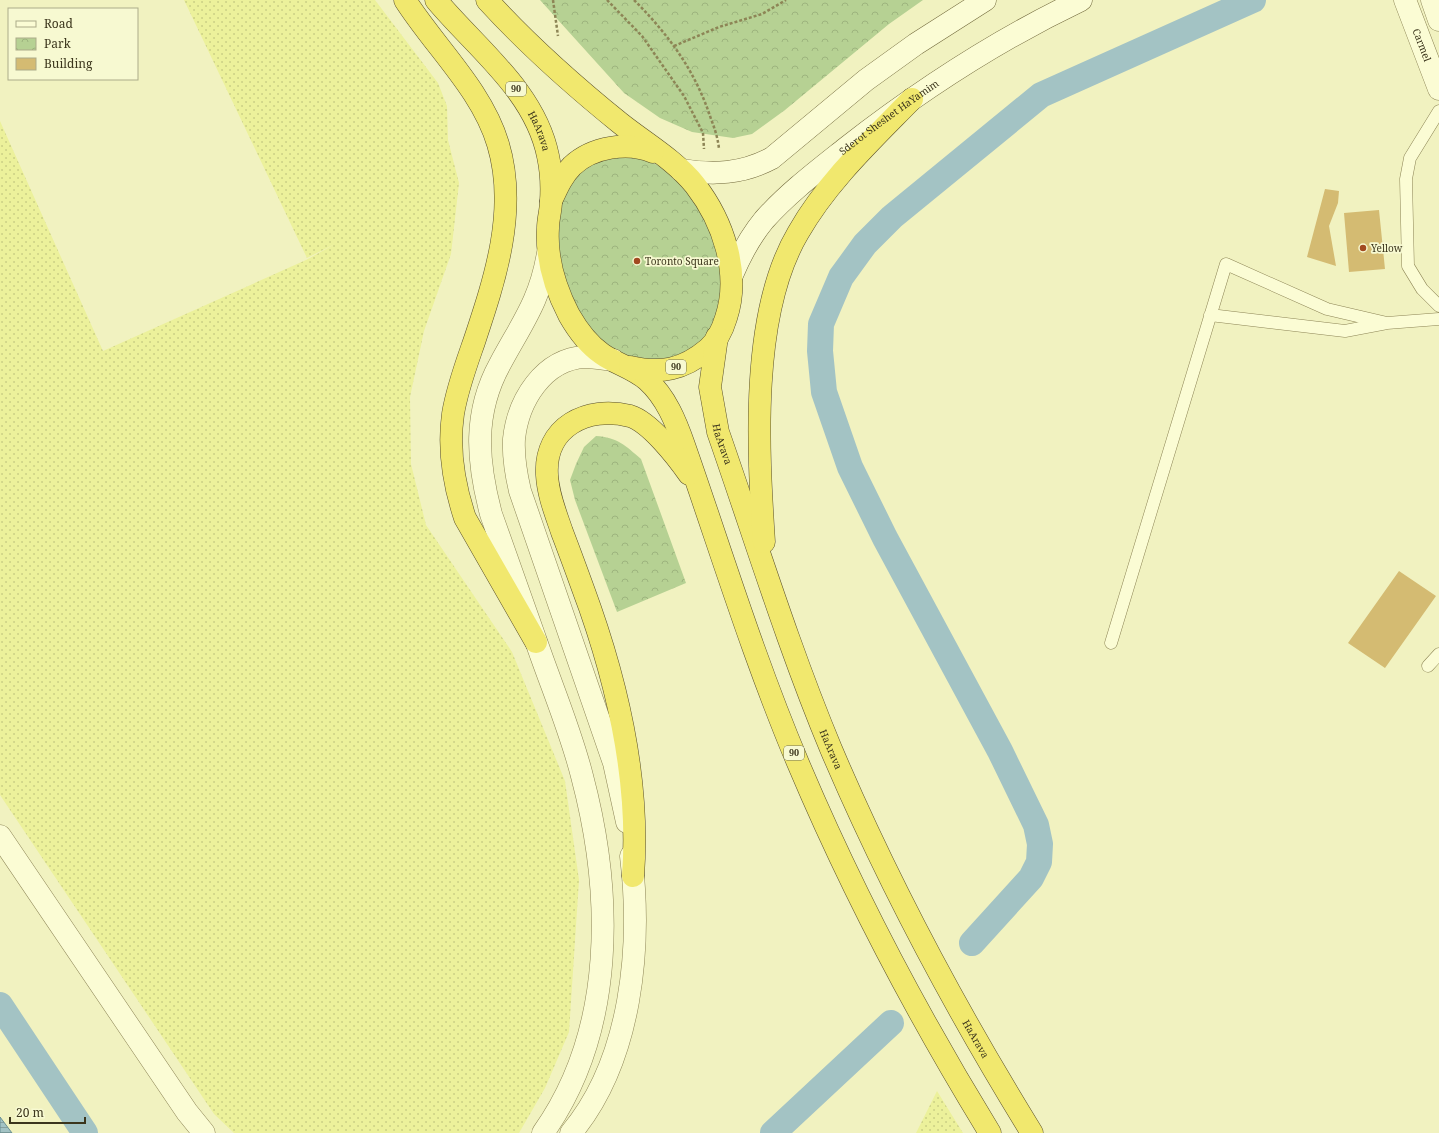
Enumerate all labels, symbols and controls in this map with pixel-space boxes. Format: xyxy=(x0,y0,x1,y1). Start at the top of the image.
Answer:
legend xyxy=(8,8,138,80)
text: Road xyxy=(44,15,74,32)
street label: Carmel xyxy=(1409,26,1435,63)
text: Park xyxy=(44,35,72,52)
text: Building xyxy=(44,55,93,72)
street label: Sderot Sheshet HaYamim xyxy=(836,76,942,158)
road number: 90 xyxy=(506,82,526,96)
street label: HaArava xyxy=(525,108,554,153)
place label: Yellow xyxy=(1370,241,1403,255)
marker: Yellow xyxy=(1358,243,1368,253)
place label: Toronto Square xyxy=(645,254,719,268)
marker: Toronto Square xyxy=(632,256,642,266)
road number: 90 xyxy=(666,360,686,374)
street label: HaArava xyxy=(710,423,736,467)
street label: HaArava xyxy=(817,727,846,772)
road number: 90 xyxy=(784,746,804,760)
street label: HaArava xyxy=(959,1017,993,1061)
scale bar xyxy=(10,1099,85,1125)
text: 20 m xyxy=(16,1104,44,1121)

